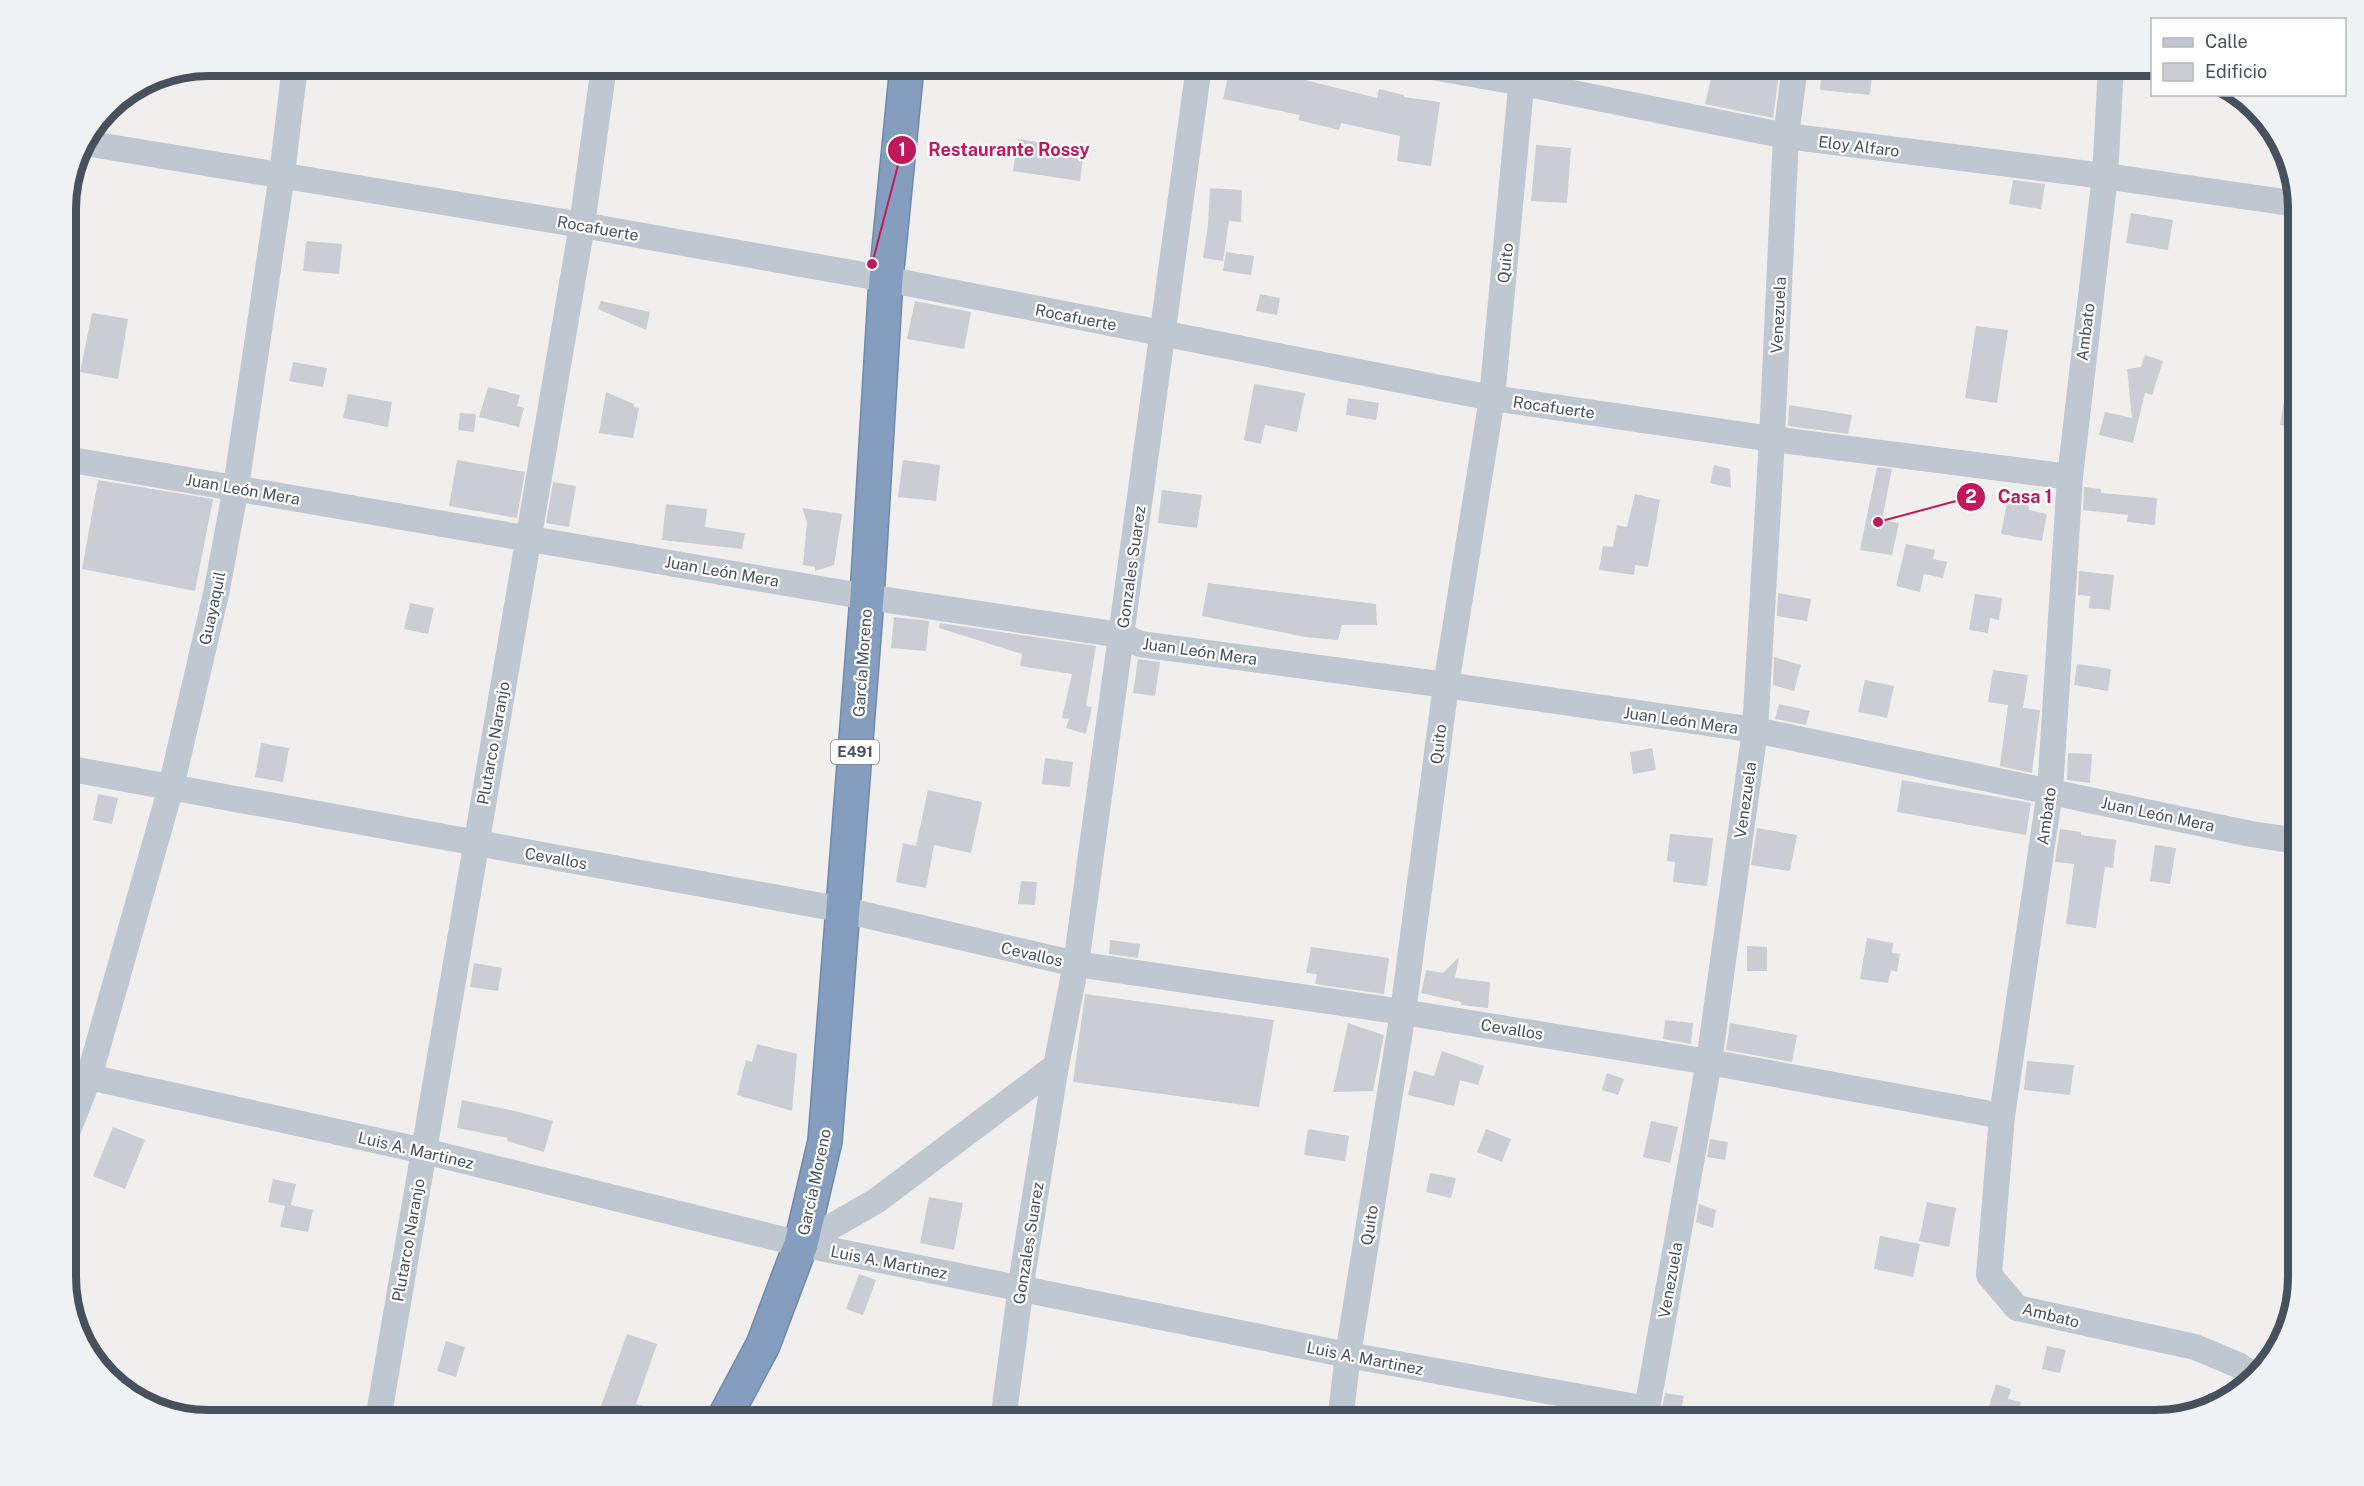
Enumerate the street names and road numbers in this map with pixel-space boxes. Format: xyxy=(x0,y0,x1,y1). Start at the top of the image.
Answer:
street label: Eloy Alfaro xyxy=(1817,132,1901,161)
street label: Rocafuerte xyxy=(556,212,640,245)
street label: Quito xyxy=(1494,242,1517,284)
street label: Venezuela xyxy=(1767,276,1790,354)
street label: Rocafuerte xyxy=(1034,300,1118,335)
street label: Ambato xyxy=(2073,302,2098,362)
street label: Rocafuerte xyxy=(1512,392,1596,423)
street label: Juan León Mera xyxy=(184,470,301,509)
street label: Gonzales Suarez xyxy=(1113,504,1150,630)
street label: Juan León Mera xyxy=(663,552,780,591)
street label: Guayaquil xyxy=(195,569,230,647)
street label: García Moreno xyxy=(849,608,876,718)
street label: Juan León Mera xyxy=(1141,634,1258,669)
street label: Plutarco Naranjo xyxy=(473,680,514,806)
street label: Juan León Mera xyxy=(1622,703,1739,738)
street label: Quito xyxy=(1427,723,1450,765)
road number: E491 xyxy=(831,740,879,764)
street label: Venezuela xyxy=(1731,761,1760,839)
street label: Ambato xyxy=(2033,786,2060,846)
street label: Juan León Mera xyxy=(2099,793,2216,836)
street label: Cevallos xyxy=(523,844,588,873)
street label: Cevallos xyxy=(999,938,1065,971)
street label: Cevallos xyxy=(1479,1015,1544,1044)
street label: García Moreno xyxy=(794,1127,835,1237)
street label: Luis A. Martinez xyxy=(356,1128,476,1173)
street label: Plutarco Naranjo xyxy=(388,1177,429,1303)
street label: Gonzales Suarez xyxy=(1009,1180,1048,1306)
street label: Quito xyxy=(1357,1204,1382,1247)
street label: Venezuela xyxy=(1654,1241,1687,1320)
street label: Luis A. Martinez xyxy=(829,1242,949,1283)
street label: Ambato xyxy=(2020,1299,2081,1332)
street label: Luis A. Martinez xyxy=(1305,1338,1425,1379)

